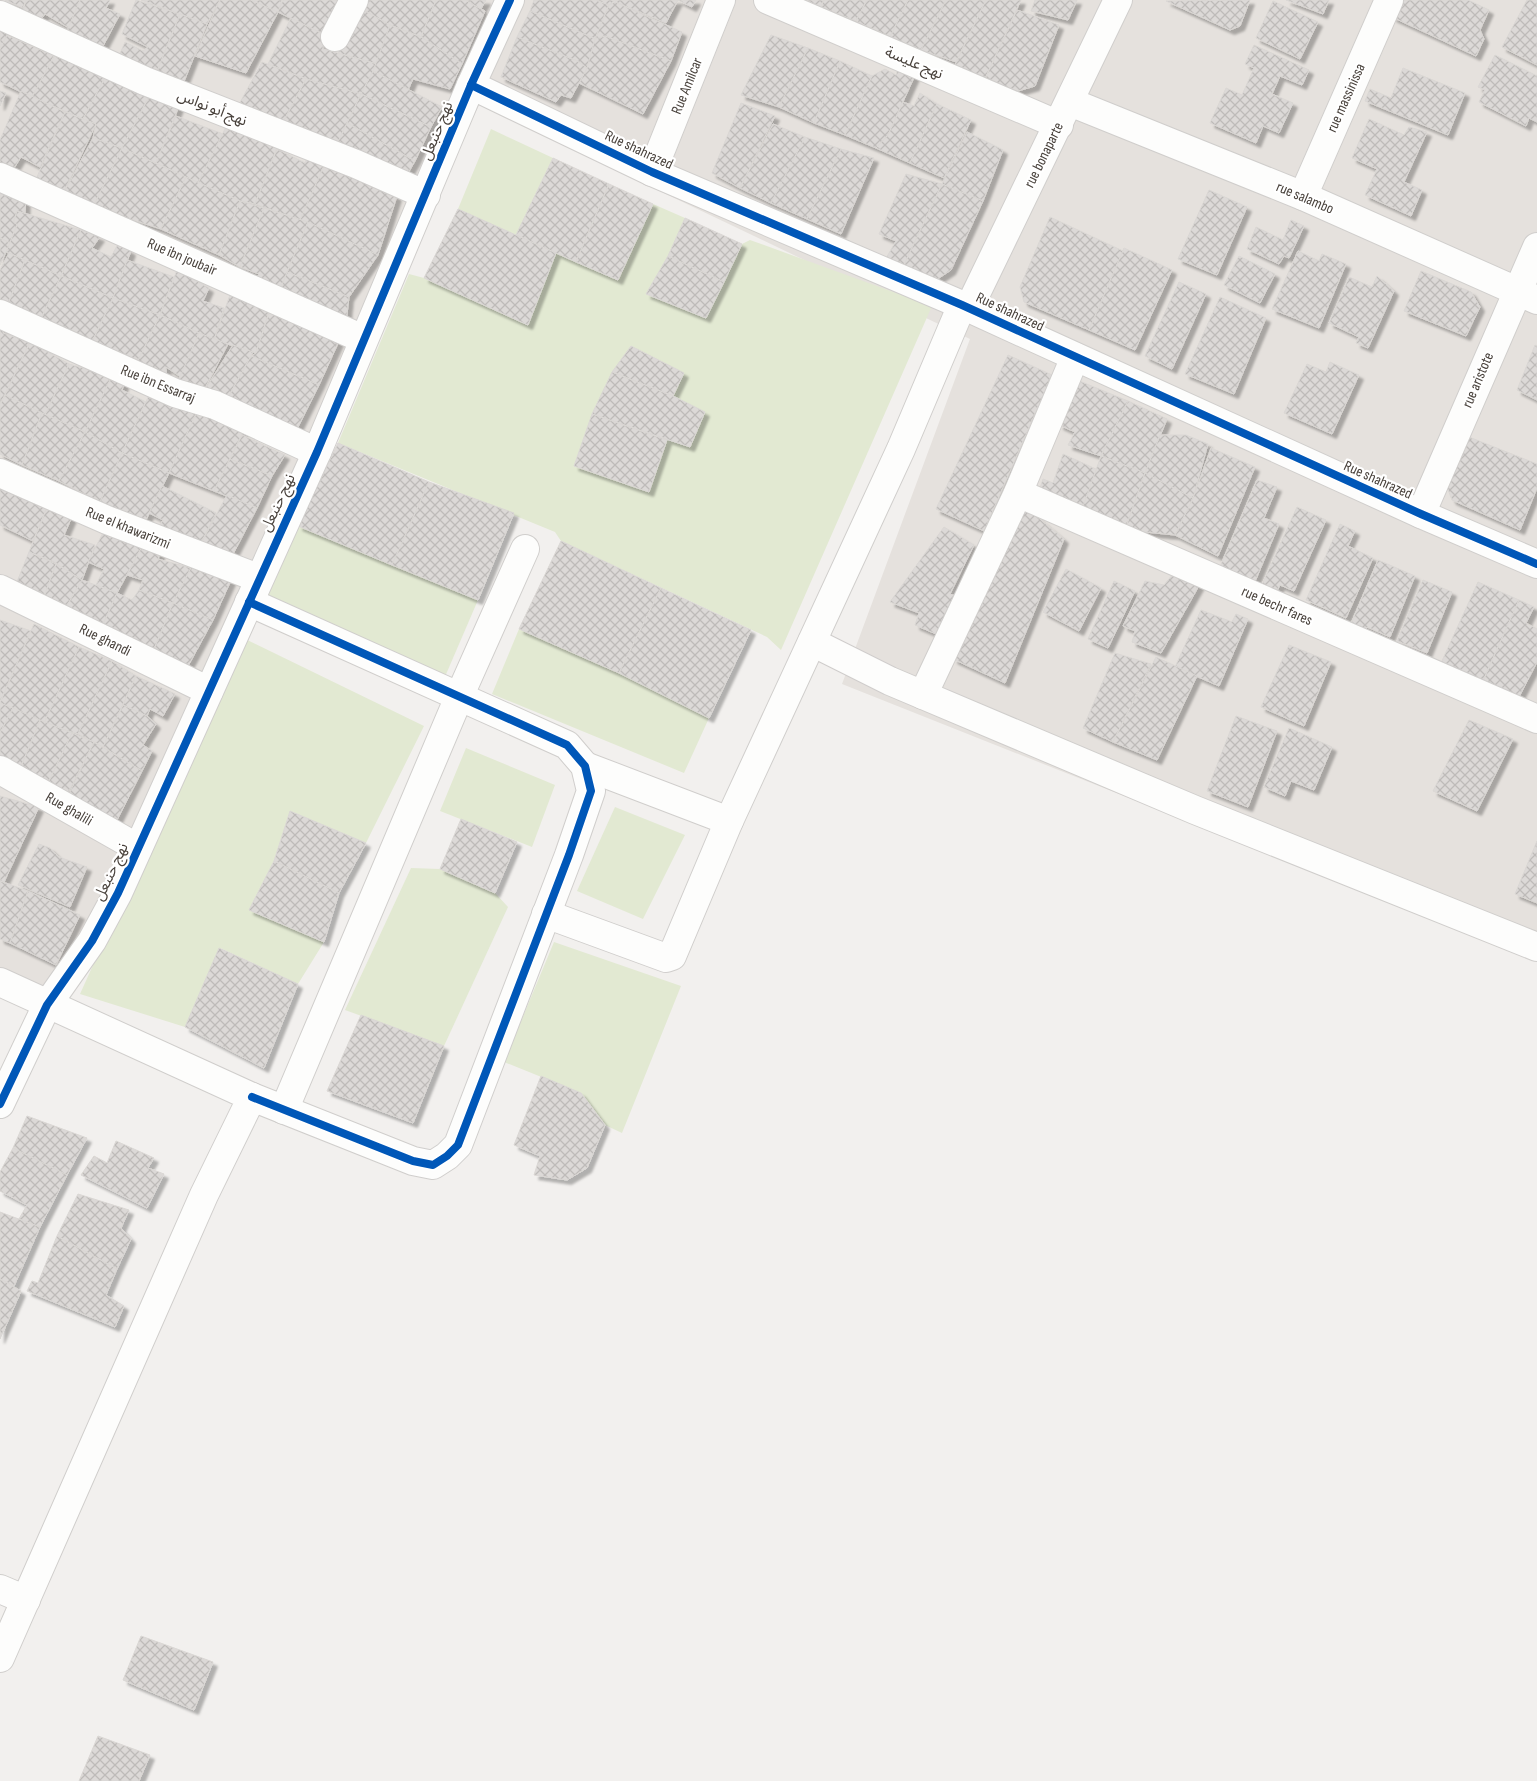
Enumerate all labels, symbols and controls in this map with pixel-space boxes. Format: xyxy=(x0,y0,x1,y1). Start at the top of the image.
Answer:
street label: نهج عليسة xyxy=(881,42,946,86)
street label: Rue Amilcar xyxy=(667,54,707,117)
street label: rue massinissa xyxy=(1322,60,1370,135)
street label: نهج أبو نواس xyxy=(174,85,250,132)
street label: نهج حنبعل xyxy=(417,99,459,164)
street label: rue bonaparte xyxy=(1020,119,1068,191)
street label: Rue shahrazed xyxy=(602,126,676,174)
street label: rue salambo xyxy=(1273,177,1337,219)
street label: Rue ibn joubair xyxy=(144,234,220,280)
street label: Rue shahrazed xyxy=(973,288,1047,336)
street label: rue aristote xyxy=(1458,349,1498,411)
street label: Rue ibn Essarraj xyxy=(118,360,198,408)
street label: Rue shahrazed xyxy=(1341,456,1415,504)
street label: نهج حنبعل xyxy=(256,471,301,536)
street label: Rue el khawarizmi xyxy=(83,502,173,554)
street label: rue bechr fares xyxy=(1239,582,1315,630)
street label: Rue ghandi xyxy=(76,619,134,661)
street label: Rue ghalili xyxy=(42,788,96,830)
street label: نهج حنبعل xyxy=(89,840,134,905)

